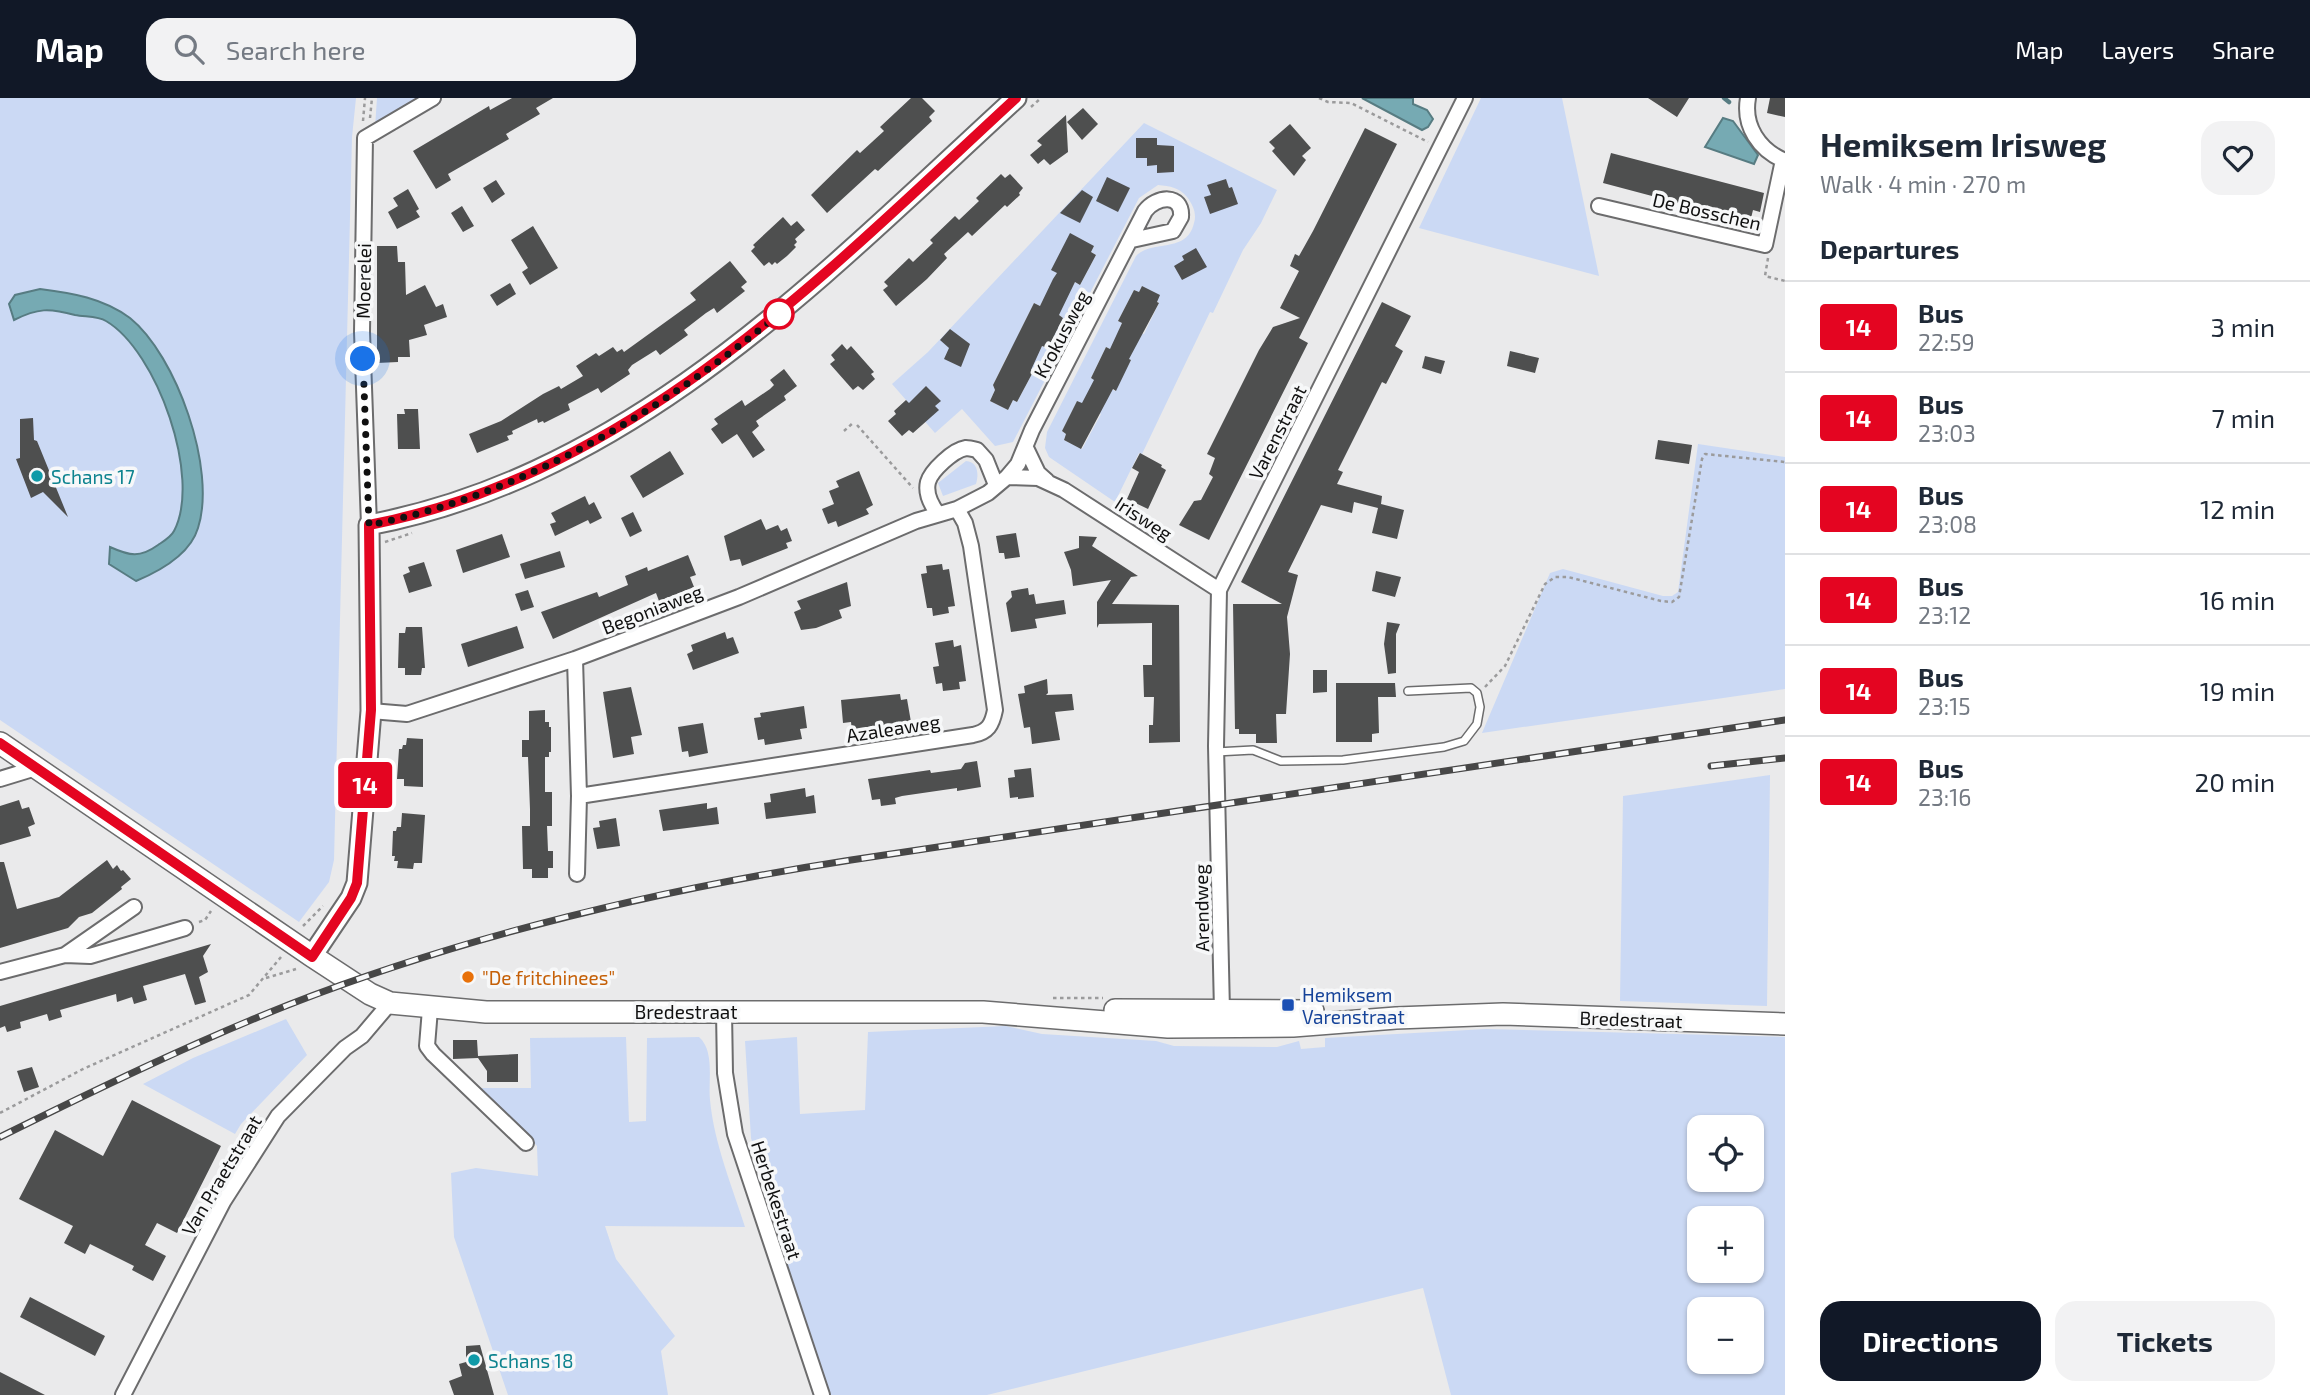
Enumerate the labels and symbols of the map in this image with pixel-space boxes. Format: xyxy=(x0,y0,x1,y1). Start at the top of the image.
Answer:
street label: De Bosschen xyxy=(1651,187,1763,235)
street label: Moerelei xyxy=(351,243,375,319)
street label: Krokusweg xyxy=(1028,286,1094,382)
unlabelled marker xyxy=(764,299,794,329)
your location xyxy=(345,341,380,376)
street label: Varenstraat xyxy=(1243,381,1311,483)
place label: Schans 17 xyxy=(51,465,135,488)
marker: Schans 17 xyxy=(29,468,45,484)
street label: Irisweg xyxy=(1111,491,1177,545)
street label: Begoniaweg xyxy=(598,579,706,639)
street label: Azaleaweg xyxy=(844,709,942,747)
line badge: 14 xyxy=(334,762,396,808)
street label: Arendweg xyxy=(1189,864,1213,952)
place label: "De fritchinees" xyxy=(482,966,615,989)
marker: "De fritchinees" xyxy=(460,969,476,985)
place label: Hemiksem Varenstraat xyxy=(1302,983,1405,1028)
marker: Hemiksem Varenstraat xyxy=(1280,997,1296,1013)
street label: Bredestraat xyxy=(634,1000,738,1023)
street label: Bredestraat xyxy=(1579,1006,1683,1032)
street label: Van Praetstraat xyxy=(176,1111,266,1239)
street label: Herbekestraat xyxy=(747,1138,807,1262)
place label: Schans 18 xyxy=(488,1349,573,1372)
marker: Schans 18 xyxy=(466,1352,482,1368)

